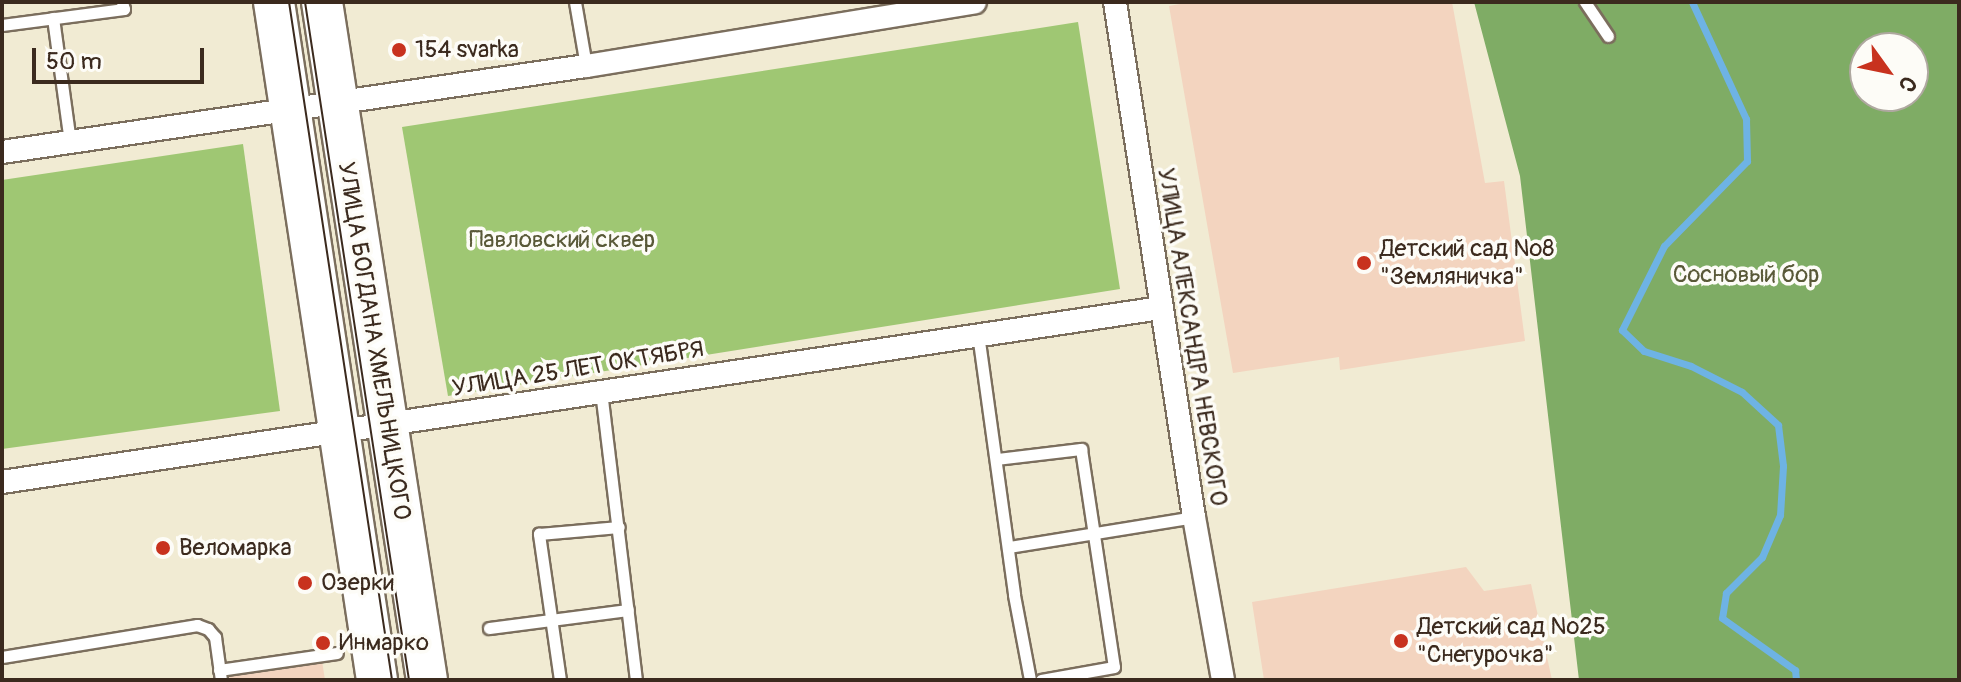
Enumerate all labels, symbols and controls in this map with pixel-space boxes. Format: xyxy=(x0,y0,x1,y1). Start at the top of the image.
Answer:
scale bar xyxy=(36,32,208,82)
north arrow xyxy=(1849,32,1929,112)
place label: 154 svarka xyxy=(415,36,519,64)
marker: 154 svarka xyxy=(390,41,408,59)
text: 50 m xyxy=(46,47,102,76)
text: С xyxy=(1892,71,1923,97)
street label: УЛИЦА БОГДАНА ХМЕЛЬНИЦКОГО xyxy=(331,160,417,522)
street label: УЛИЦА АЛЕКСАНДРА НЕВСКОГО xyxy=(1151,166,1233,508)
park label: Павловский сквер xyxy=(469,226,655,254)
place label: Детский сад №8 "Земляничка" xyxy=(1380,235,1554,291)
marker: Детский сад №8 "Земляничка" xyxy=(1355,254,1373,272)
park label: Сосновый бор xyxy=(1673,261,1819,289)
street label: УЛИЦА 25 ЛЕТ ОКТЯБРЯ xyxy=(450,335,706,403)
place label: Веломарка xyxy=(179,534,292,562)
marker: Веломарка xyxy=(154,539,172,557)
place label: Озерки xyxy=(321,569,394,597)
marker: Озерки xyxy=(296,574,314,592)
place label: Детский сад №25 "Снегурочка" xyxy=(1417,613,1606,669)
place label: Инмарко xyxy=(339,629,429,657)
marker: Детский сад №25 "Снегурочка" xyxy=(1392,632,1410,650)
marker: Инмарко xyxy=(314,634,332,652)

